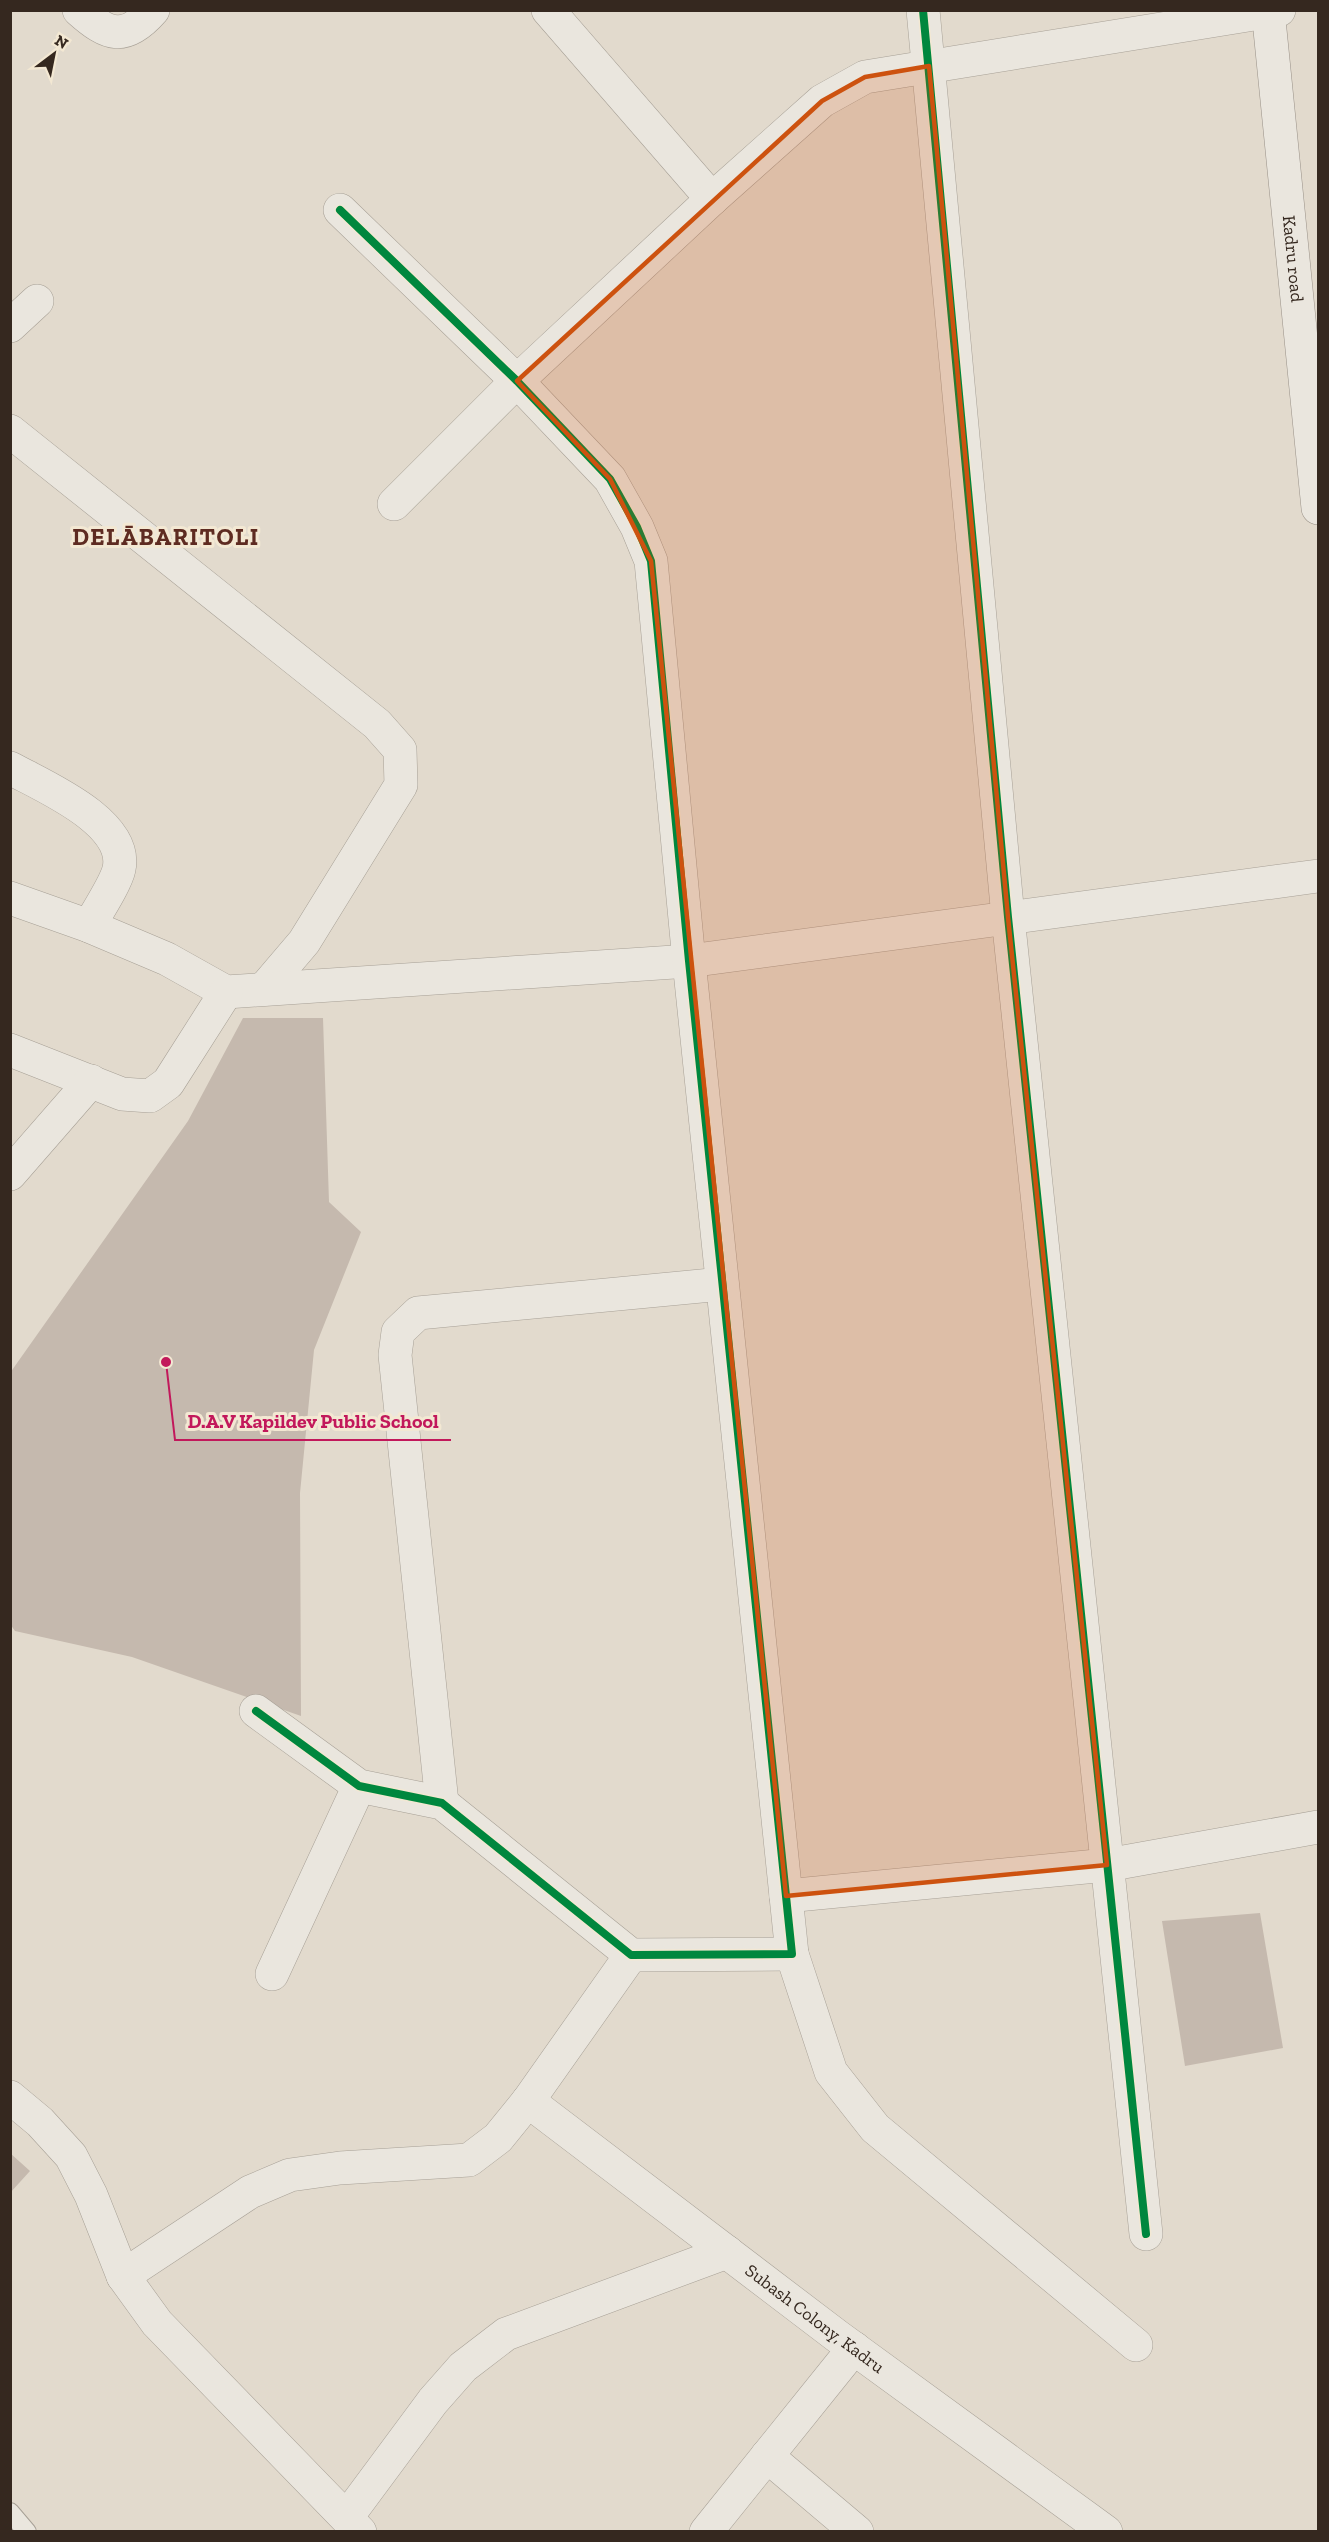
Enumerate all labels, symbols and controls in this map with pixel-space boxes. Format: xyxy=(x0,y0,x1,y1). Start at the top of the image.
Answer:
north arrow xyxy=(24,24,84,84)
text: N xyxy=(51,30,72,53)
street label: Kadru road xyxy=(1278,214,1308,303)
district label: DELĀBARITOLI xyxy=(72,522,260,551)
callout: D.A.V Kapildev Public School xyxy=(175,1402,451,1440)
text: D.A.V Kapildev Public School xyxy=(187,1409,439,1433)
street label: Subash Colony, Kadru xyxy=(741,2259,889,2378)

